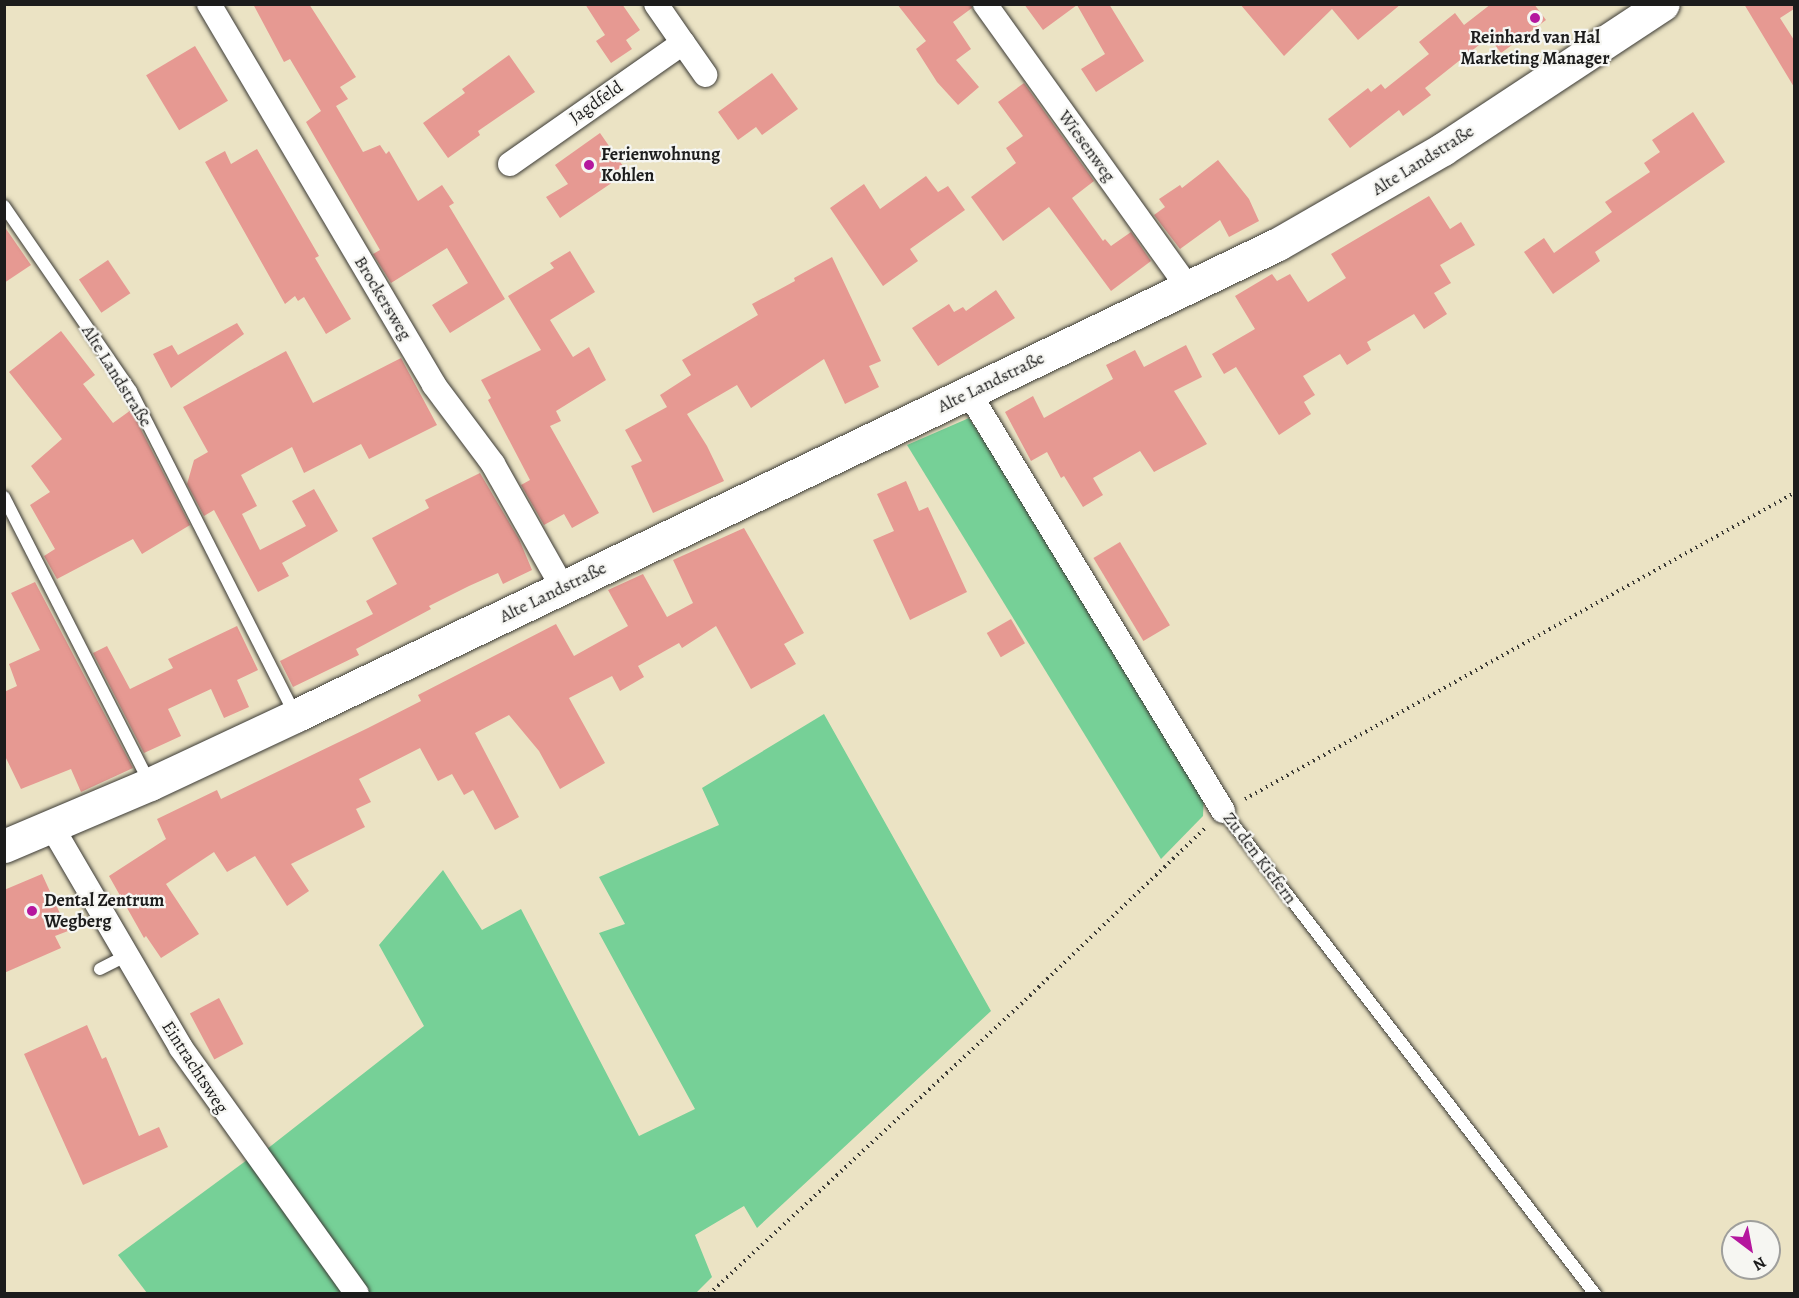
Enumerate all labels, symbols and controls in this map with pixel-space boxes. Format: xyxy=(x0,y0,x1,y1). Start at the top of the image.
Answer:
marker: Reinhard van Hal Marketing Manager xyxy=(1528,11,1542,25)
place label: Reinhard van Hal Marketing Manager xyxy=(1460,27,1610,70)
street label: Jagdfeld xyxy=(565,76,627,128)
street label: Wiesenweg xyxy=(1054,106,1120,186)
street label: Alte Landstraße xyxy=(1368,120,1478,200)
place label: Ferienwohnung Kohlen xyxy=(601,144,720,186)
marker: Ferienwohnung Kohlen xyxy=(582,158,596,172)
street label: Brockersweg xyxy=(350,252,416,344)
street label: Alte Landstraße xyxy=(77,321,157,431)
street label: Alte Landstraße xyxy=(934,347,1048,417)
street label: Alte Landstraße xyxy=(496,557,610,627)
street label: Zu den Kiefern xyxy=(1218,808,1302,908)
place label: Dental Zentrum Wegberg xyxy=(44,890,164,932)
marker: Dental Zentrum Wegberg xyxy=(25,904,39,918)
street label: Eintrachtsweg xyxy=(157,1017,233,1117)
north arrow xyxy=(1721,1220,1781,1280)
text: N xyxy=(1749,1251,1770,1276)

